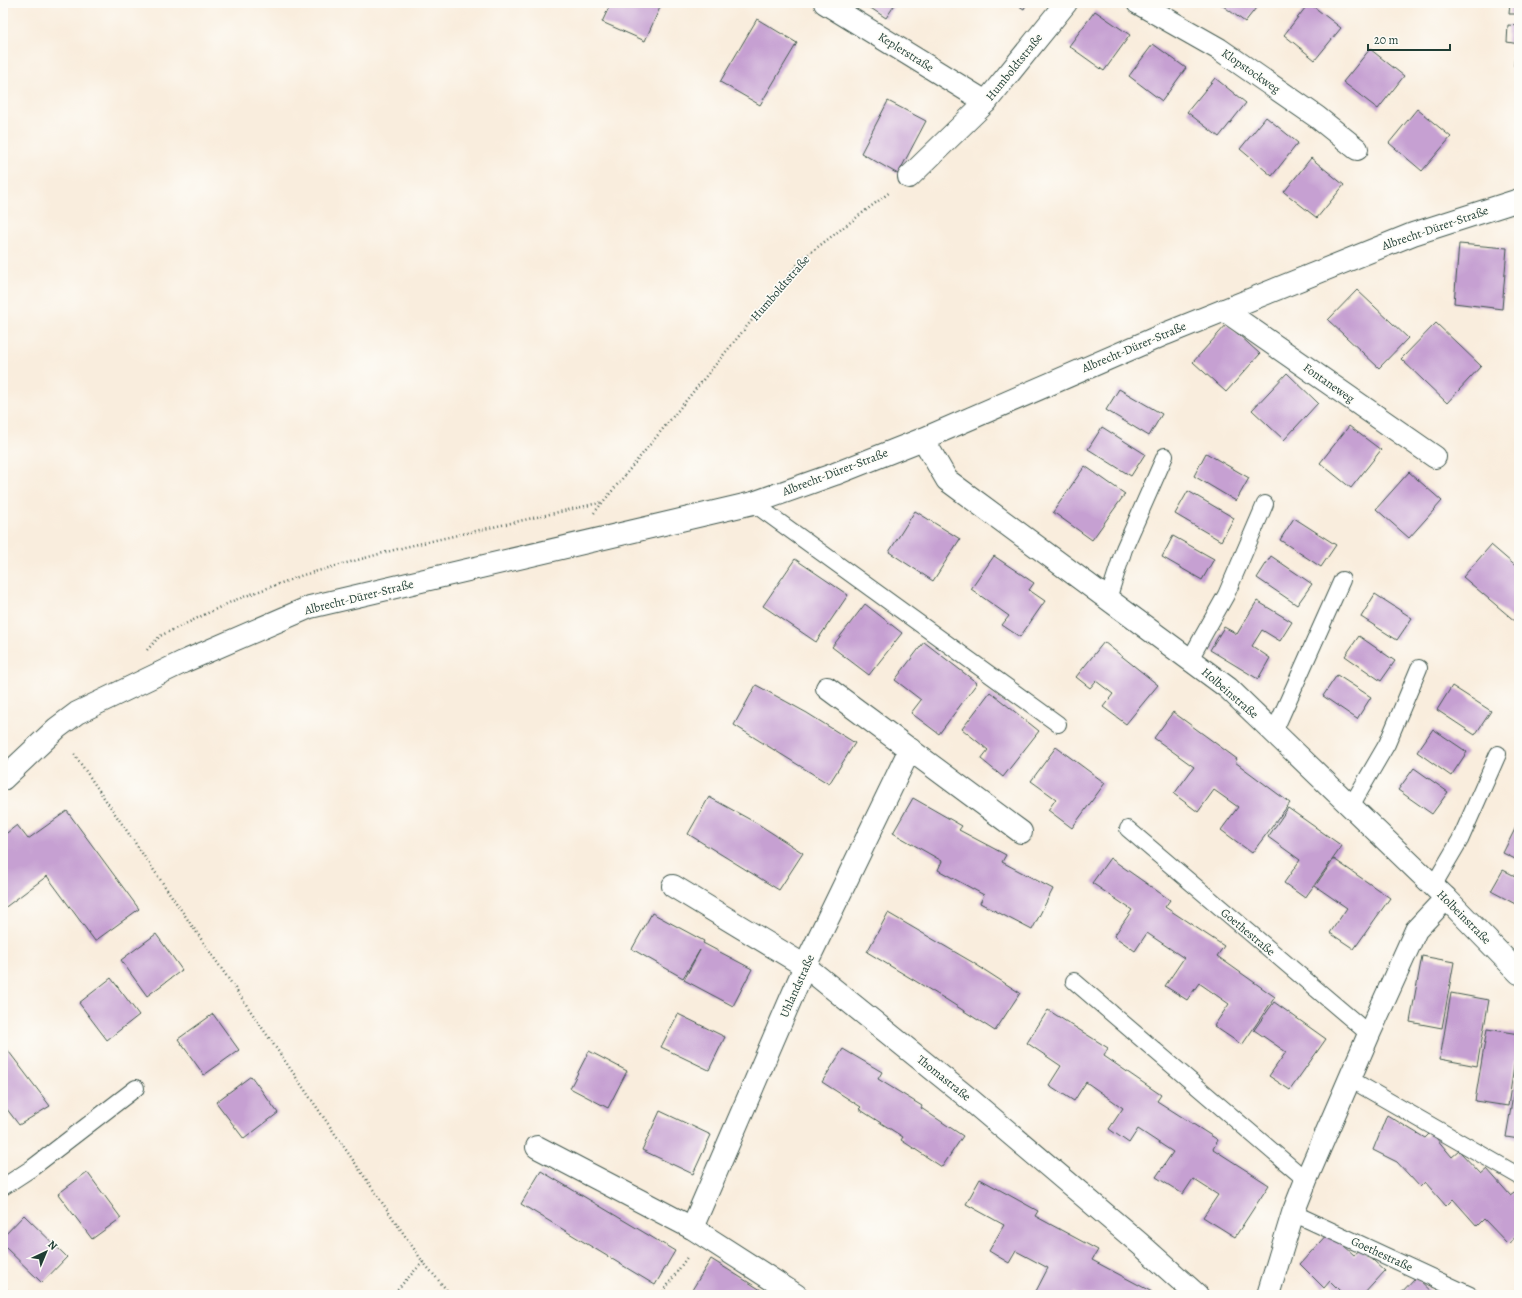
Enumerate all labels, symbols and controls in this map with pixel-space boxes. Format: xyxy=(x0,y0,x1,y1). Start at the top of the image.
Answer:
scale bar xyxy=(1368,26,1450,52)
street label: Keplerstraße xyxy=(875,28,937,76)
street label: Humboldtstraße xyxy=(982,30,1046,104)
text: 20 m xyxy=(1374,32,1398,48)
street label: Klopstockweg xyxy=(1219,45,1283,97)
street label: Albrecht-Dürer-Straße xyxy=(1379,202,1490,254)
street label: Humboldtstraße xyxy=(747,252,813,324)
street label: Albrecht-Dürer-Straße xyxy=(1078,318,1189,377)
street label: Fontaneweg xyxy=(1300,359,1358,407)
street label: Albrecht-Dürer-Straße xyxy=(779,444,890,500)
street label: Albrecht-Dürer-Straße xyxy=(302,576,415,619)
street label: Holbeinstraße xyxy=(1198,664,1262,722)
street label: Holbeinstraße xyxy=(1433,886,1495,948)
street label: Goethestraße xyxy=(1218,905,1278,959)
street label: Uhlandstraße xyxy=(776,952,818,1020)
street label: Thomastraße xyxy=(914,1051,974,1105)
north arrow xyxy=(26,1232,66,1272)
street label: Goethestraße xyxy=(1349,1233,1415,1275)
text: N xyxy=(45,1237,61,1253)

